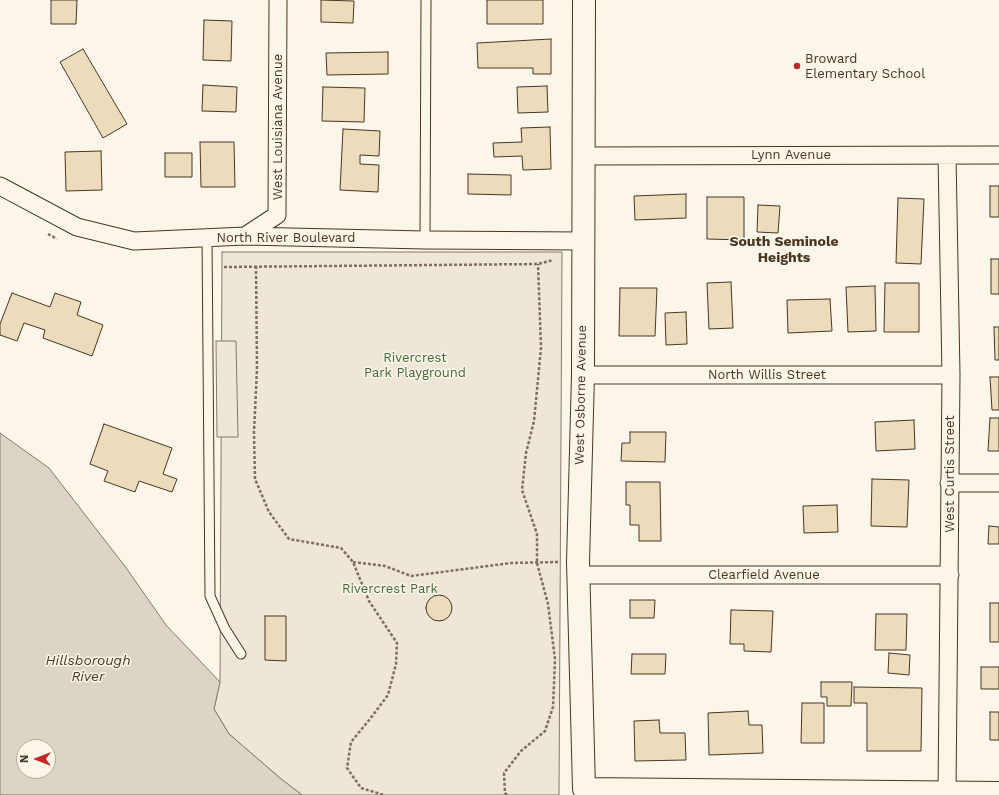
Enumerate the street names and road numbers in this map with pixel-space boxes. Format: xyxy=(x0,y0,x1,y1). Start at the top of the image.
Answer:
street label: West Louisiana Avenue xyxy=(270,54,286,200)
street label: Lynn Avenue xyxy=(751,147,831,163)
street label: North River Boulevard xyxy=(217,230,355,246)
street label: West Osborne Avenue xyxy=(572,325,590,465)
street label: North Willis Street xyxy=(708,367,826,383)
street label: West Curtis Street xyxy=(942,415,958,533)
street label: Clearfield Avenue xyxy=(708,567,820,583)

